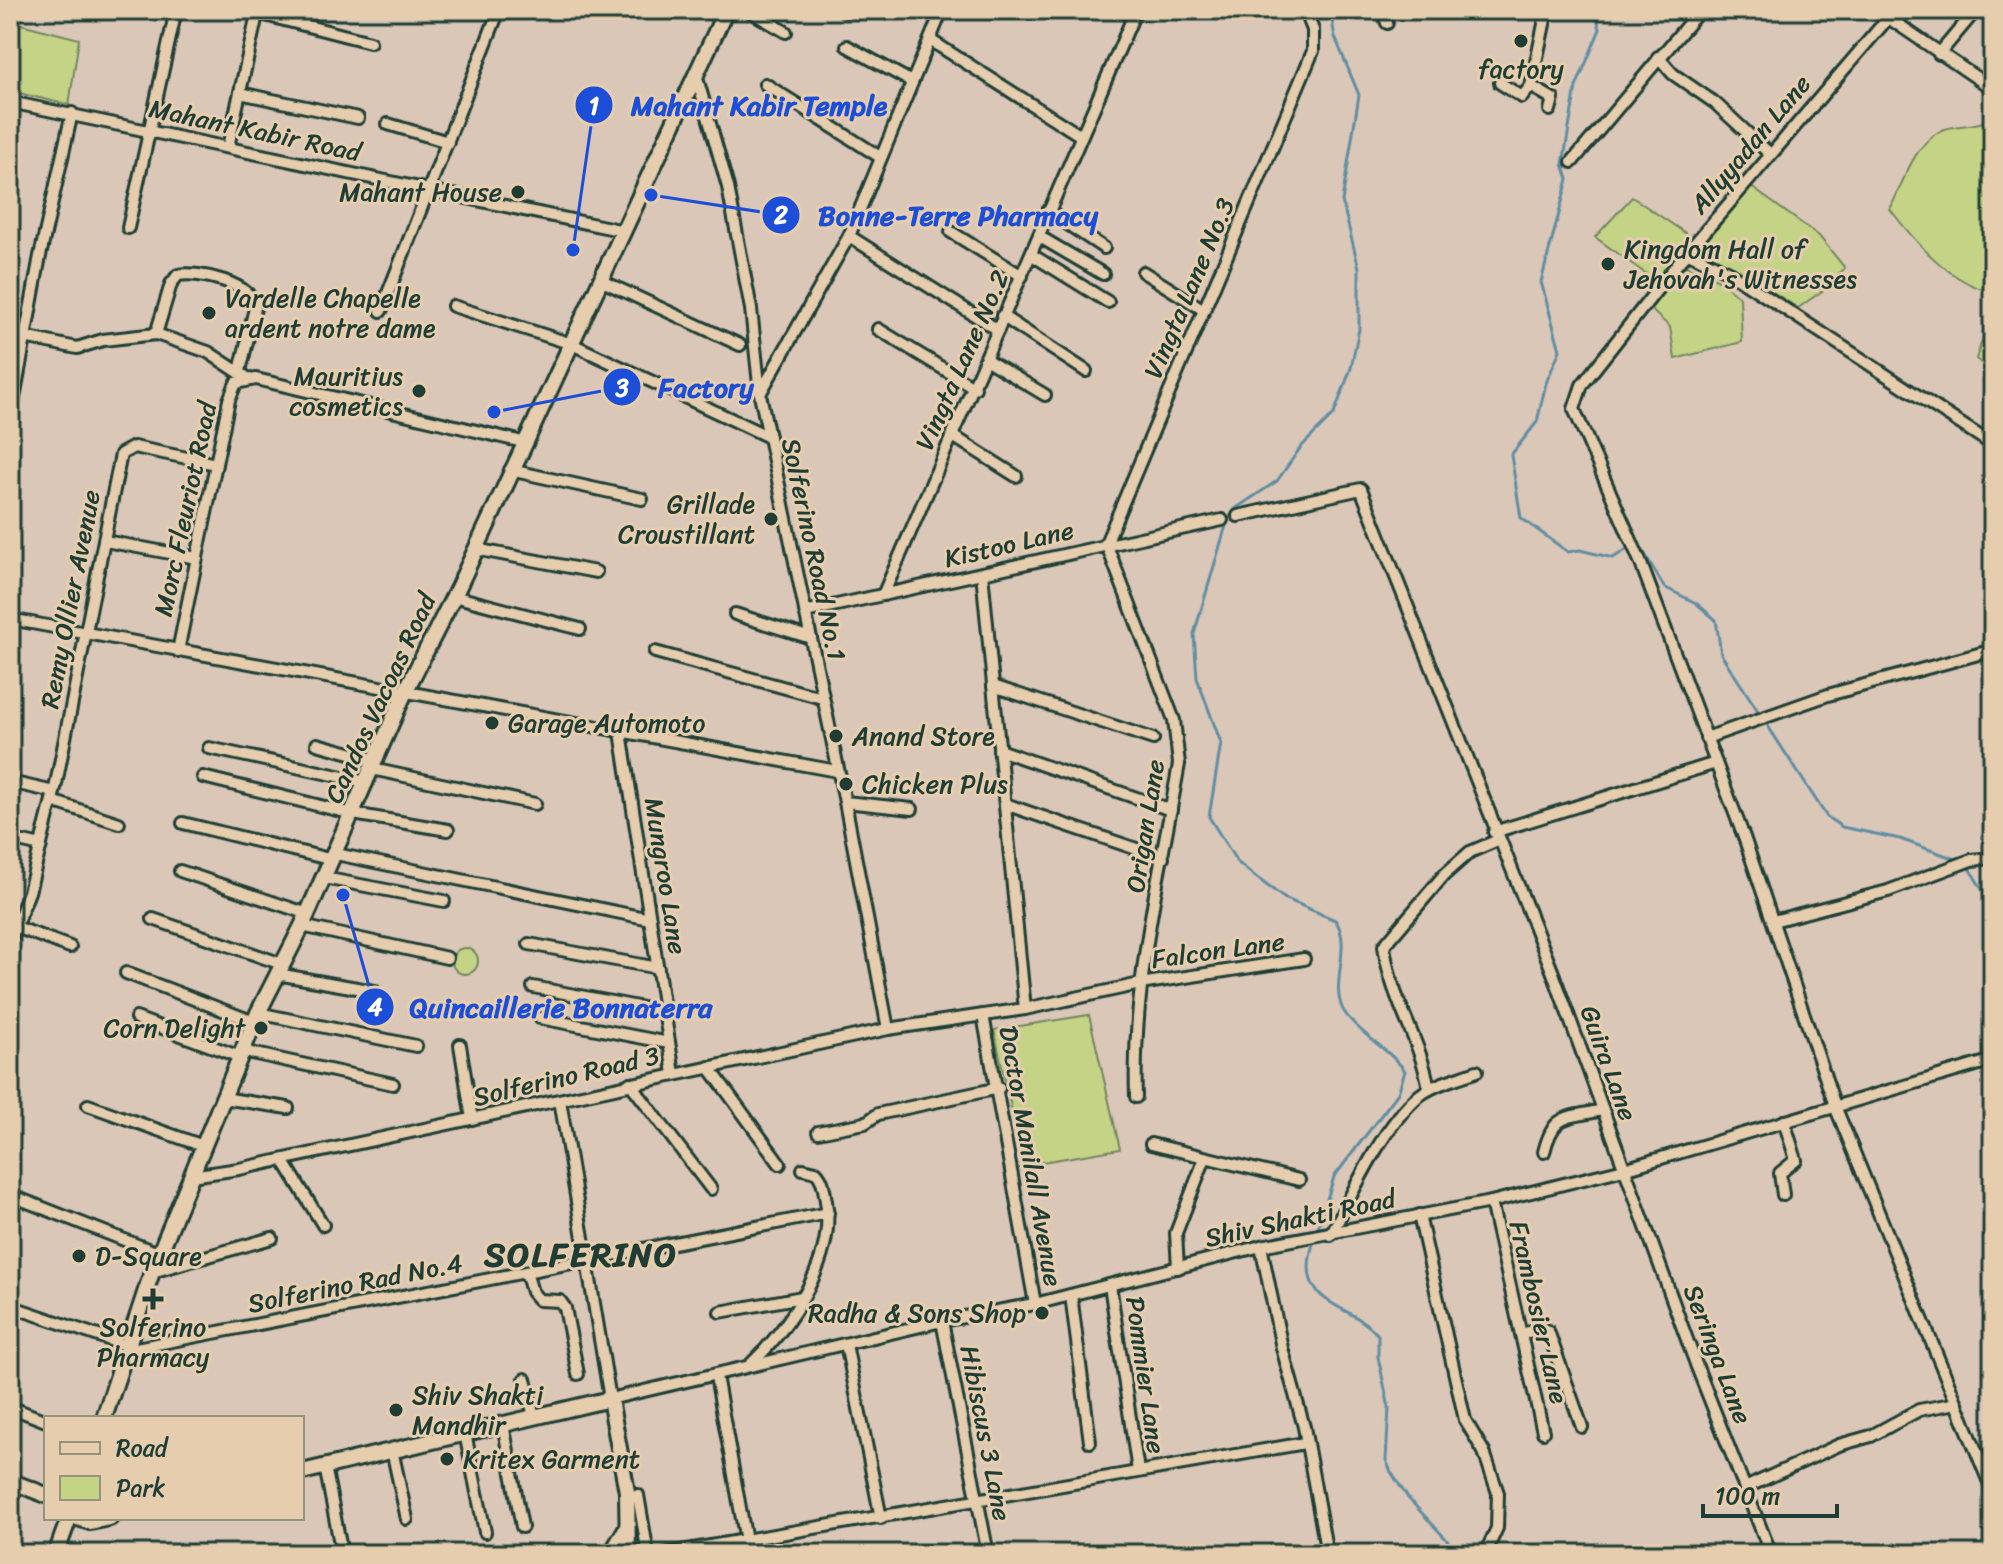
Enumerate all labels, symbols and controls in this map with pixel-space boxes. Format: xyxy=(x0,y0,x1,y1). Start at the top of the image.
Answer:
marker: factory xyxy=(1512,32,1530,50)
place label: factory xyxy=(1478,46,1564,92)
street label: Allyyadan Lane xyxy=(1677,63,1823,225)
callout: Mahant Kabir Temple xyxy=(574,79,905,131)
text: Mahant Kabir Temple xyxy=(630,81,888,130)
street label: Mahant Kabir Road xyxy=(145,85,368,175)
text: 1 xyxy=(589,85,599,127)
place label: Mahant House xyxy=(339,169,502,215)
marker: Mahant House xyxy=(509,183,527,201)
callout: Bonne-Terre Pharmacy xyxy=(761,189,1114,241)
street label: Vingta Lane No.3 xyxy=(1130,190,1248,386)
text: Bonne-Terre Pharmacy xyxy=(818,191,1099,240)
text: 2 xyxy=(773,194,788,236)
place label: Kingdom Hall of Jehovah's Witnesses xyxy=(1623,226,1857,302)
marker: Kingdom Hall of Jehovah's Witnesses xyxy=(1599,255,1617,273)
street label: Vingta Lane No.2 xyxy=(902,262,1022,458)
place label: Vardelle Chapelle ardent notre dame xyxy=(225,275,436,351)
marker: Vardelle Chapelle ardent notre dame xyxy=(200,304,218,322)
place label: Mauritius cosmetics xyxy=(289,353,403,429)
callout: Factory xyxy=(602,361,770,413)
text: Factory xyxy=(657,363,755,412)
text: 3 xyxy=(614,367,629,409)
marker: Mauritius cosmetics xyxy=(410,382,428,400)
street label: Morc Fleuriot Road xyxy=(140,395,231,621)
street label: Solferino Road No.1 xyxy=(768,433,860,665)
place label: Grillade Croustillant xyxy=(618,481,755,557)
street label: Remy Ollier Avenue xyxy=(26,486,114,712)
street label: Kistoo Lane xyxy=(940,507,1078,581)
marker: Grillade Croustillant xyxy=(762,510,780,528)
street label: Candos Vacoas Road xyxy=(311,583,450,811)
place label: Garage Automoto xyxy=(508,700,705,746)
place label: Anand Store xyxy=(851,713,995,759)
marker: Garage Automoto xyxy=(483,714,501,732)
marker: Anand Store xyxy=(827,727,845,745)
street label: Origan Lane xyxy=(1112,756,1178,896)
place label: Chicken Plus xyxy=(862,761,1008,807)
marker: Chicken Plus xyxy=(837,775,855,793)
street label: Mungroo Lane xyxy=(631,794,701,958)
street label: Falcon Lane xyxy=(1148,918,1288,982)
callout: Quincaillerie Bonnaterra xyxy=(355,981,728,1033)
text: Quincaillerie Bonnaterra xyxy=(410,983,713,1032)
text: 4 xyxy=(368,986,383,1028)
street label: Guira Lane xyxy=(1567,999,1651,1127)
place label: Corn Delight xyxy=(103,1005,247,1051)
marker: Corn Delight xyxy=(252,1019,270,1037)
street label: Doctor Manilall Avenue xyxy=(985,1022,1077,1290)
street label: Solferino Road 3 xyxy=(468,1032,664,1120)
street label: Shiv Shakti Road xyxy=(1200,1175,1402,1261)
street label: Frambosier Lane xyxy=(1496,1216,1583,1409)
district label: SOLFERINO xyxy=(483,1225,678,1285)
place label: D-Square xyxy=(95,1233,202,1279)
street label: Solferino Rad No.4 xyxy=(244,1240,466,1326)
marker: D-Square xyxy=(70,1247,88,1265)
street label: Seringa Lane xyxy=(1670,1277,1766,1431)
marker: Solferino Pharmacy xyxy=(144,1290,162,1308)
place label: Radha & Sons Shop xyxy=(808,1290,1026,1336)
street label: Pommier Lane xyxy=(1112,1293,1180,1457)
place label: Solferino Pharmacy xyxy=(97,1304,210,1380)
marker: Radha & Sons Shop xyxy=(1033,1304,1051,1322)
street label: Hibiscus 3 Lane xyxy=(946,1341,1026,1525)
place label: Shiv Shakti Mandhir xyxy=(412,1372,544,1448)
marker: Shiv Shakti Mandhir xyxy=(387,1401,405,1419)
legend xyxy=(44,1416,304,1520)
text: Road xyxy=(116,1427,170,1469)
place label: Kritex Garment xyxy=(463,1436,640,1482)
marker: Kritex Garment xyxy=(438,1450,456,1468)
text: Park xyxy=(116,1467,165,1509)
scale bar xyxy=(1703,1468,1837,1518)
text: 100 m xyxy=(1715,1475,1780,1517)

